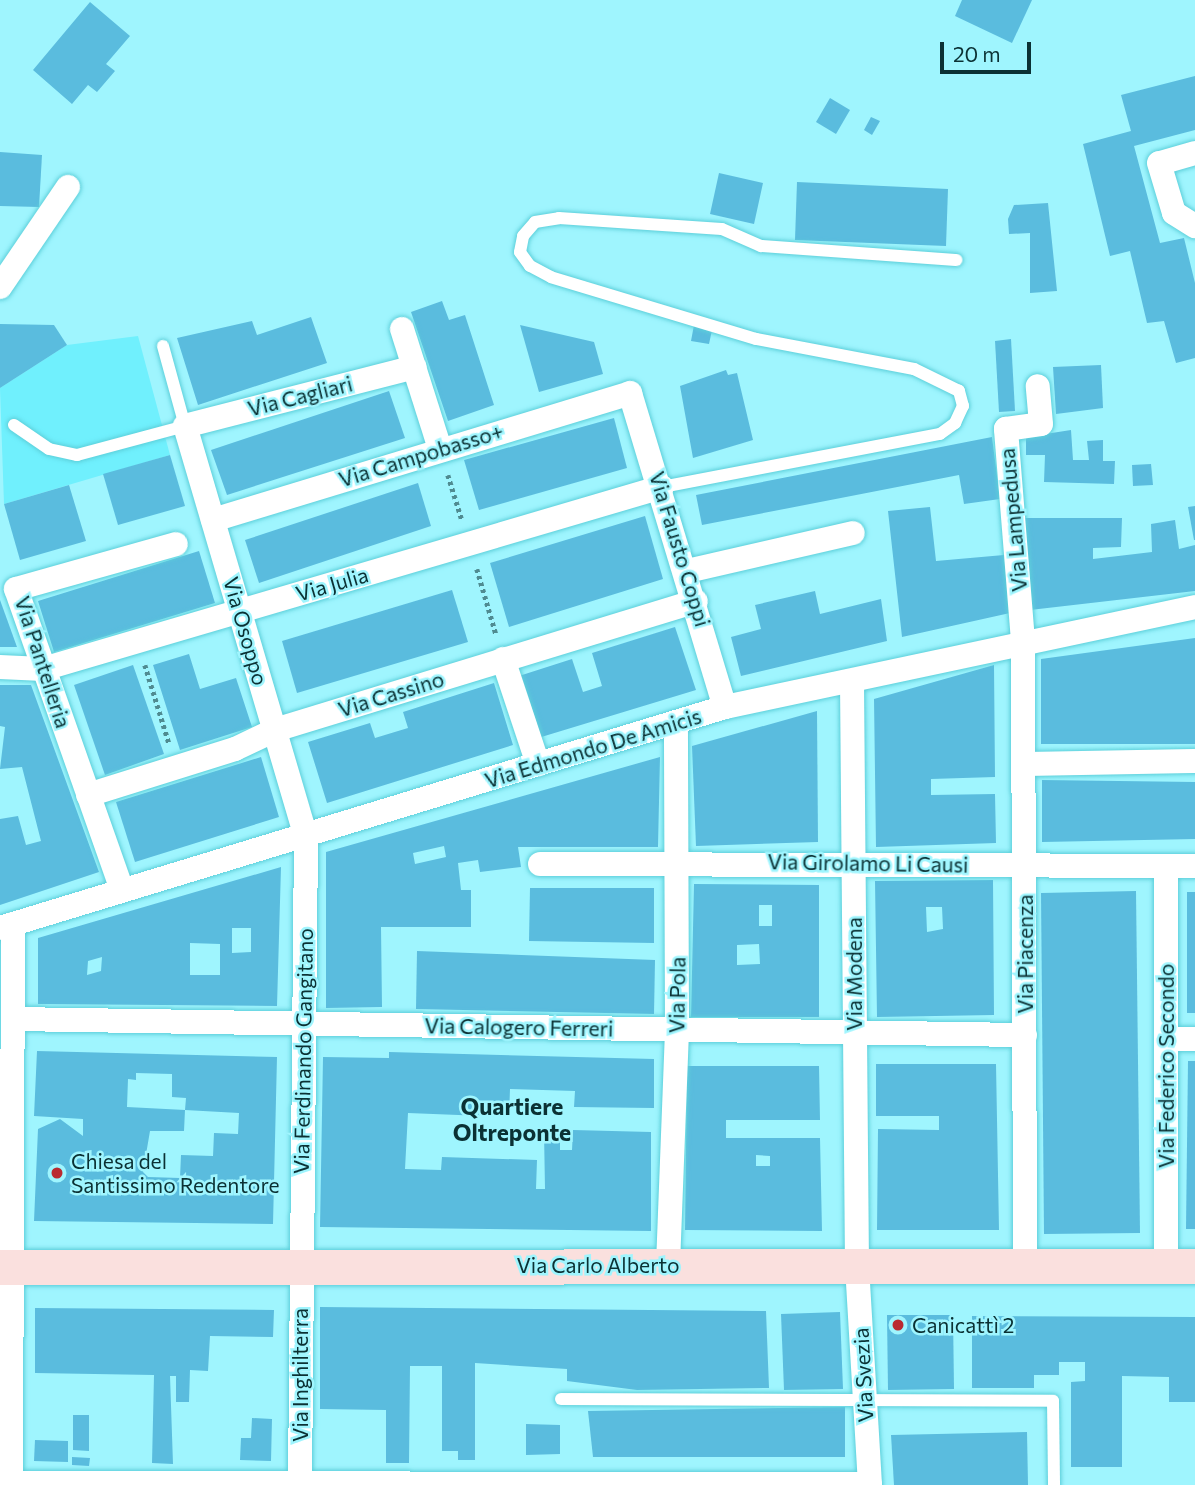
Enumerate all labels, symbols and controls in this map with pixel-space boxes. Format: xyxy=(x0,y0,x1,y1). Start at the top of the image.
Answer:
scale bar xyxy=(943,28,1034,72)
text: 20 m xyxy=(953,41,1001,66)
street label: Via Cagliari xyxy=(245,371,355,421)
street label: Via Campobasso+ xyxy=(336,418,506,492)
street label: Via Lampedusa xyxy=(994,447,1032,593)
street label: Via Fausto Coppi xyxy=(644,468,716,630)
street label: Via Julia xyxy=(293,562,371,606)
street label: Via Osoppo xyxy=(219,574,273,688)
street label: Via Pantelleria xyxy=(10,593,76,731)
street label: Via Cassino xyxy=(335,666,447,722)
street label: Via Edmondo De Amicis xyxy=(482,703,704,793)
street label: Via Girolamo Li Causi xyxy=(767,849,969,877)
street label: Via Piacenza xyxy=(1012,894,1038,1014)
street label: Via Modena xyxy=(841,917,867,1031)
street label: Via Ferdinando Gangitano xyxy=(288,928,318,1174)
street label: Via Pola xyxy=(664,957,690,1033)
street label: Via Federico Secondo xyxy=(1153,964,1179,1168)
street label: Via Calogero Ferreri xyxy=(424,1013,614,1041)
district label: Quartiere Oltreponte xyxy=(453,1092,571,1146)
place label: Chiesa del Santissimo Redentore xyxy=(71,1148,280,1198)
marker: Chiesa del Santissimo Redentore xyxy=(49,1165,65,1181)
street label: Via Carlo Alberto xyxy=(516,1252,680,1278)
street label: Via Inghilterra xyxy=(287,1308,313,1442)
place label: Canicattì 2 xyxy=(912,1312,1014,1338)
marker: Canicattì 2 xyxy=(890,1317,906,1333)
street label: Via Svezia xyxy=(848,1327,878,1423)

